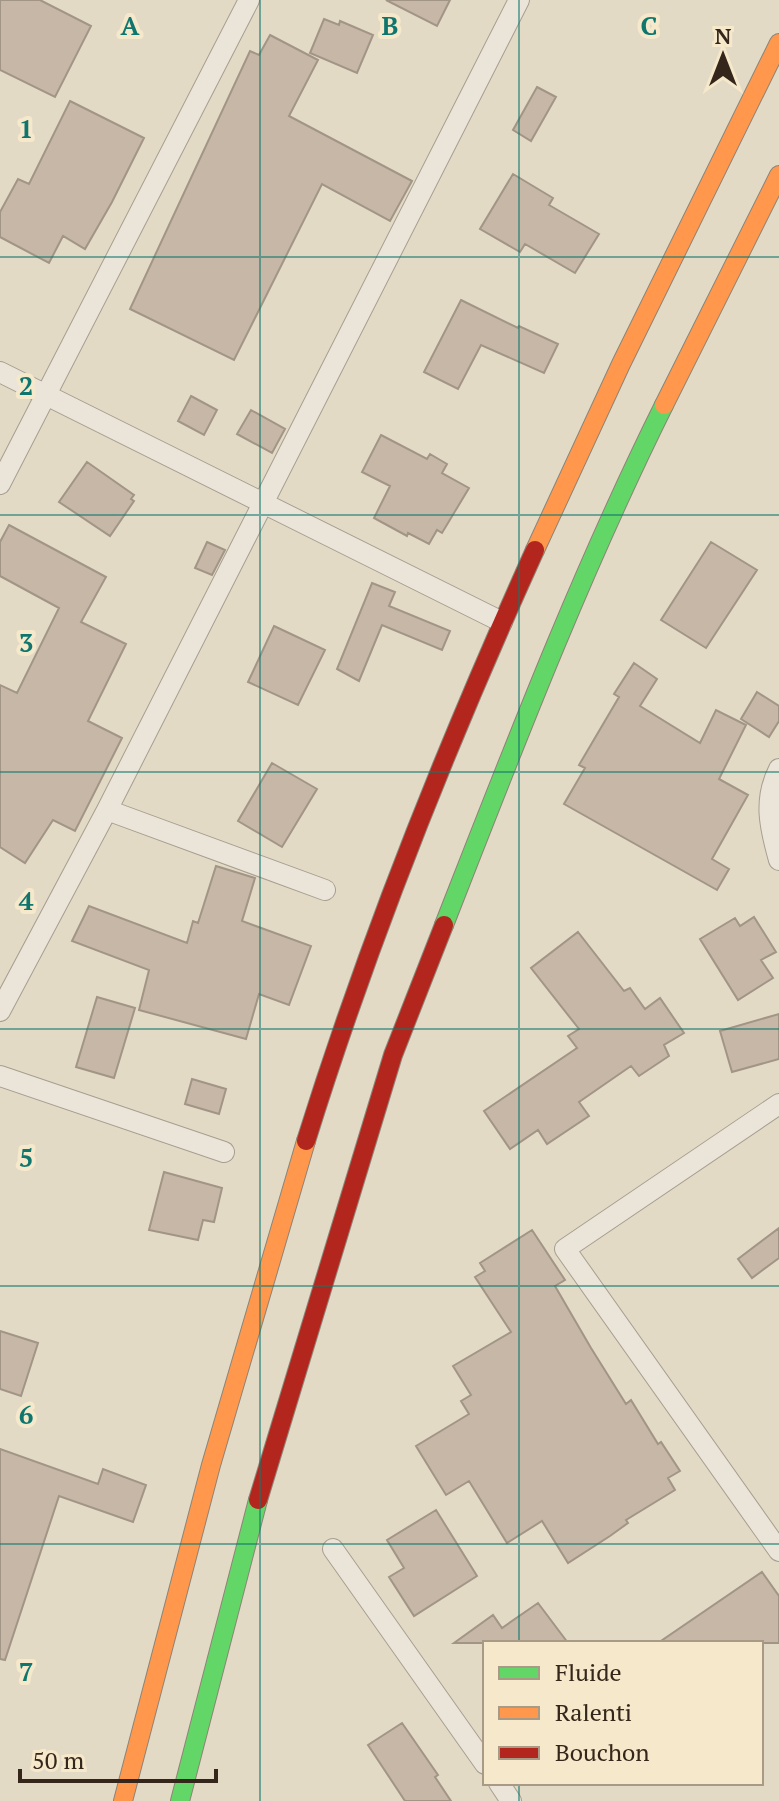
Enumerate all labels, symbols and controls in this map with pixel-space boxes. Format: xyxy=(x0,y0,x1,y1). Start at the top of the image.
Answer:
text: A xyxy=(121,8,140,42)
text: B xyxy=(382,8,398,42)
text: C xyxy=(641,8,657,42)
north arrow xyxy=(683,16,763,96)
text: N xyxy=(715,21,732,50)
text: 1 xyxy=(19,111,33,145)
text: 2 xyxy=(19,368,33,402)
text: 3 xyxy=(19,625,33,659)
text: 4 xyxy=(19,883,34,917)
text: 5 xyxy=(19,1140,33,1174)
text: 6 xyxy=(19,1397,33,1431)
legend xyxy=(483,1641,763,1785)
text: 7 xyxy=(19,1654,33,1688)
text: Fluide xyxy=(555,1656,622,1688)
text: Ralenti xyxy=(555,1696,632,1728)
scale bar xyxy=(20,1733,216,1783)
text: Bouchon xyxy=(555,1736,650,1768)
text: 50 m xyxy=(32,1744,84,1776)

